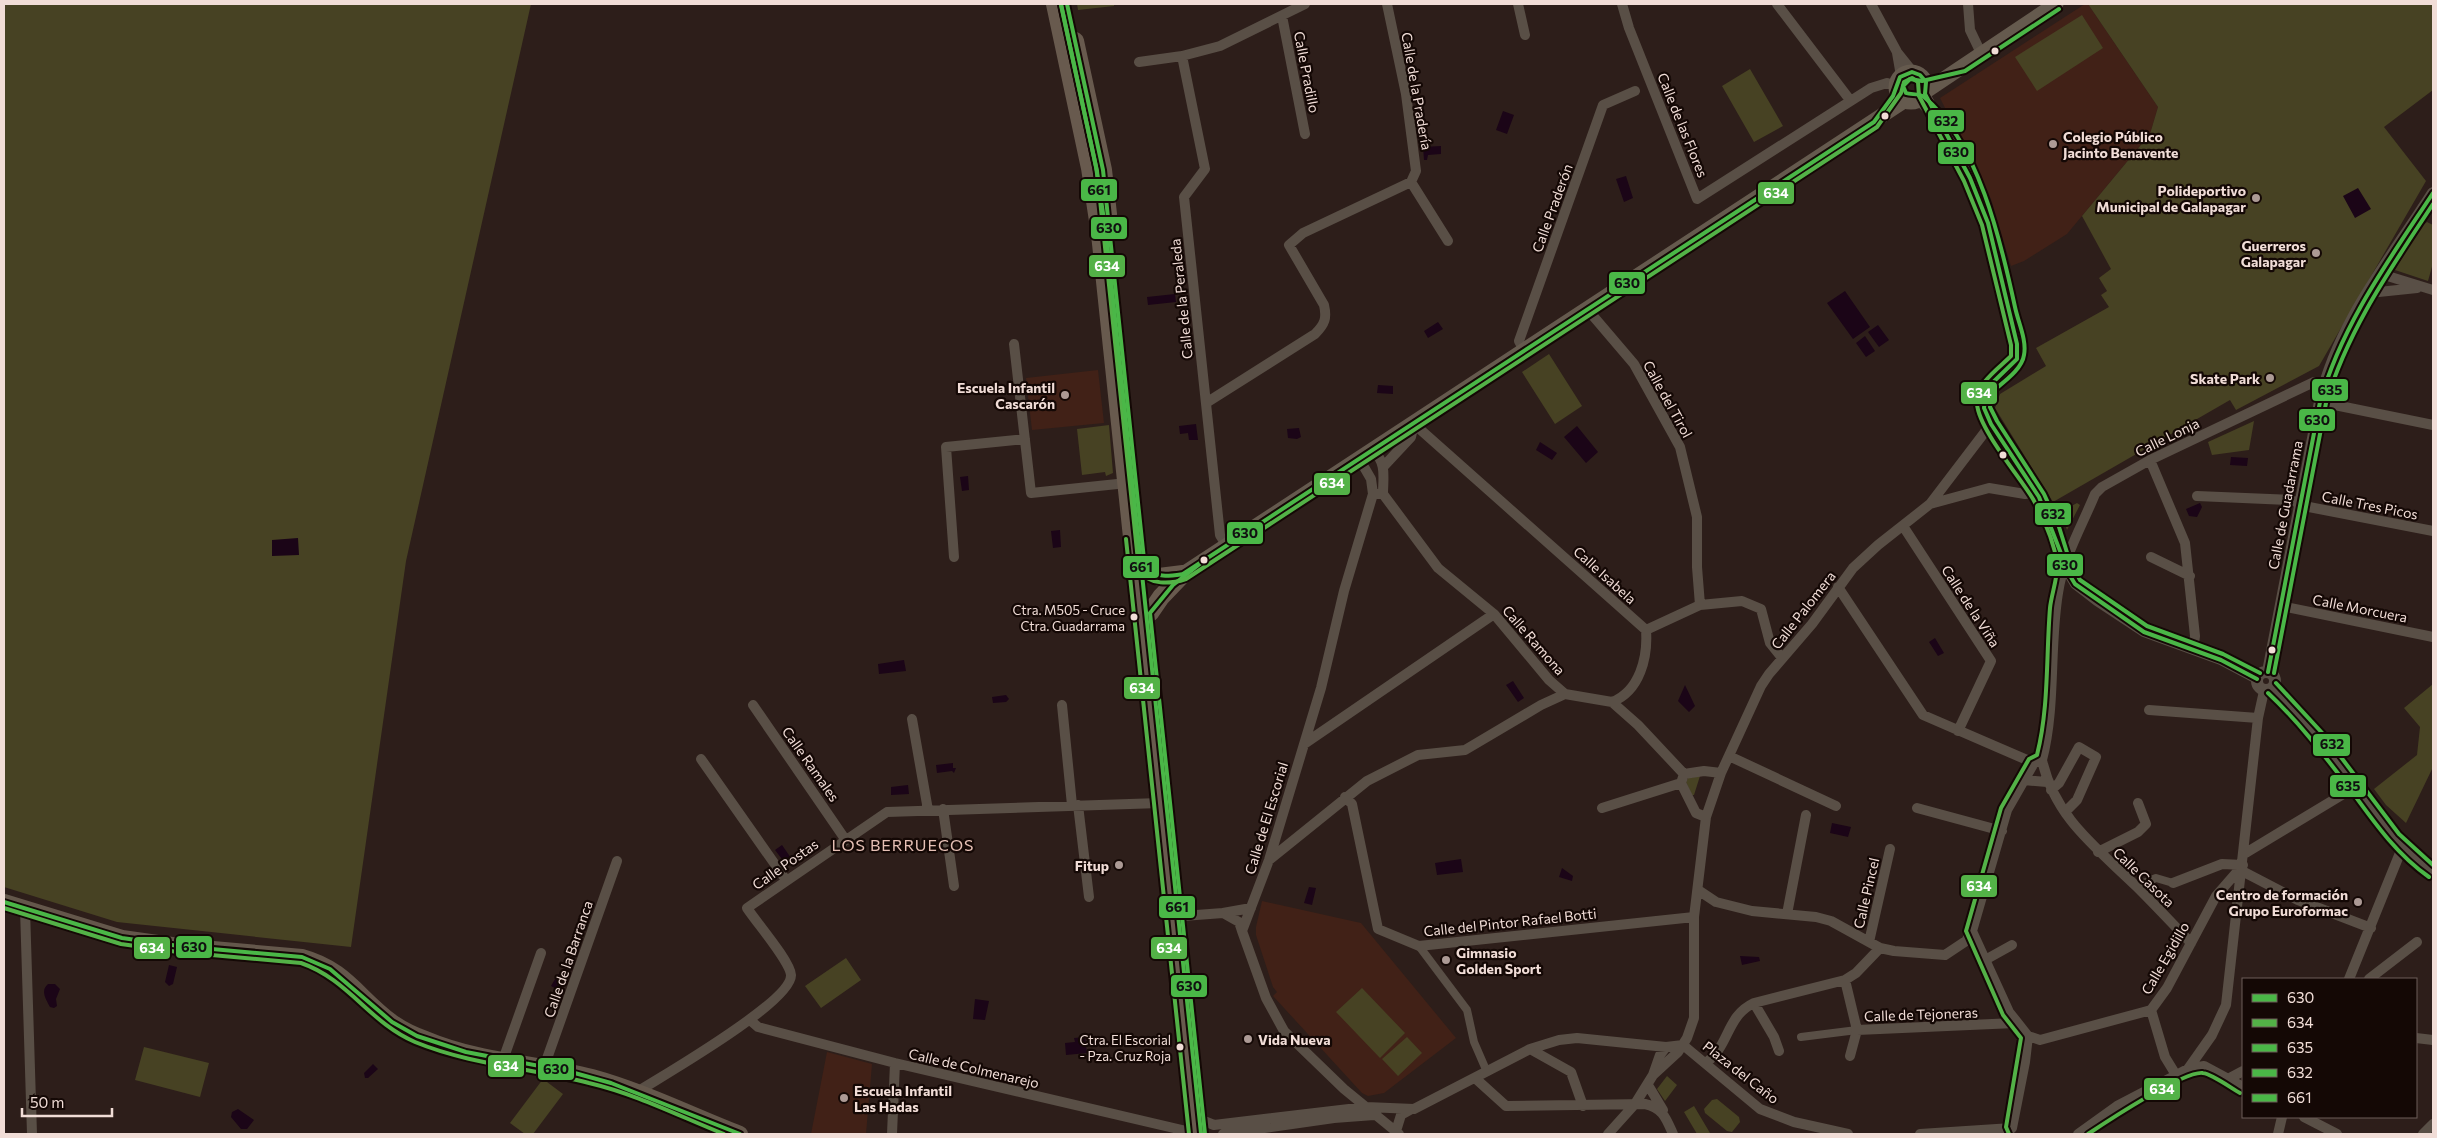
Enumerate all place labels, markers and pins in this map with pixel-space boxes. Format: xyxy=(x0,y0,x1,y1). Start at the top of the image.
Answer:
unlabelled marker xyxy=(1990,46,2000,56)
unlabelled marker xyxy=(1880,111,1890,121)
place label: Colegio Público Jacinto Benavente xyxy=(2063,128,2178,161)
marker: Colegio Público Jacinto Benavente xyxy=(2047,138,2059,150)
place label: Polideportivo Municipal de Galapagar xyxy=(2096,182,2246,215)
marker: Polideportivo Municipal de Galapagar xyxy=(2250,192,2262,204)
place label: Guerreros Galapagar xyxy=(2241,237,2306,270)
marker: Guerreros Galapagar xyxy=(2310,247,2322,259)
place label: Skate Park xyxy=(2190,370,2260,387)
marker: Skate Park xyxy=(2264,372,2276,384)
place label: Escuela Infantil Cascarón xyxy=(957,379,1055,412)
marker: Escuela Infantil Cascarón xyxy=(1059,389,1071,401)
unlabelled marker xyxy=(1998,450,2008,460)
unlabelled marker xyxy=(1199,555,1209,565)
place label: Ctra. M505 - Cruce Ctra. Guadarrama xyxy=(1012,602,1125,634)
marker: Ctra. M505 - Cruce Ctra. Guadarrama xyxy=(1129,612,1139,622)
unlabelled marker xyxy=(2267,645,2277,655)
place label: Fitup xyxy=(1075,857,1109,874)
marker: Fitup xyxy=(1113,859,1125,871)
place label: Centro de formación Grupo Euroformac xyxy=(2216,886,2348,919)
marker: Centro de formación Grupo Euroformac xyxy=(2352,896,2364,908)
place label: Gimnasio Golden Sport xyxy=(1456,944,1542,977)
marker: Gimnasio Golden Sport xyxy=(1440,954,1452,966)
place label: Vida Nueva xyxy=(1258,1031,1331,1048)
place label: Ctra. El Escorial - Pza. Cruz Roja xyxy=(1080,1032,1171,1064)
marker: Vida Nueva xyxy=(1242,1033,1254,1045)
marker: Ctra. El Escorial - Pza. Cruz Roja xyxy=(1175,1042,1185,1052)
place label: Escuela Infantil Las Hadas xyxy=(854,1082,952,1115)
marker: Escuela Infantil Las Hadas xyxy=(838,1092,850,1104)

